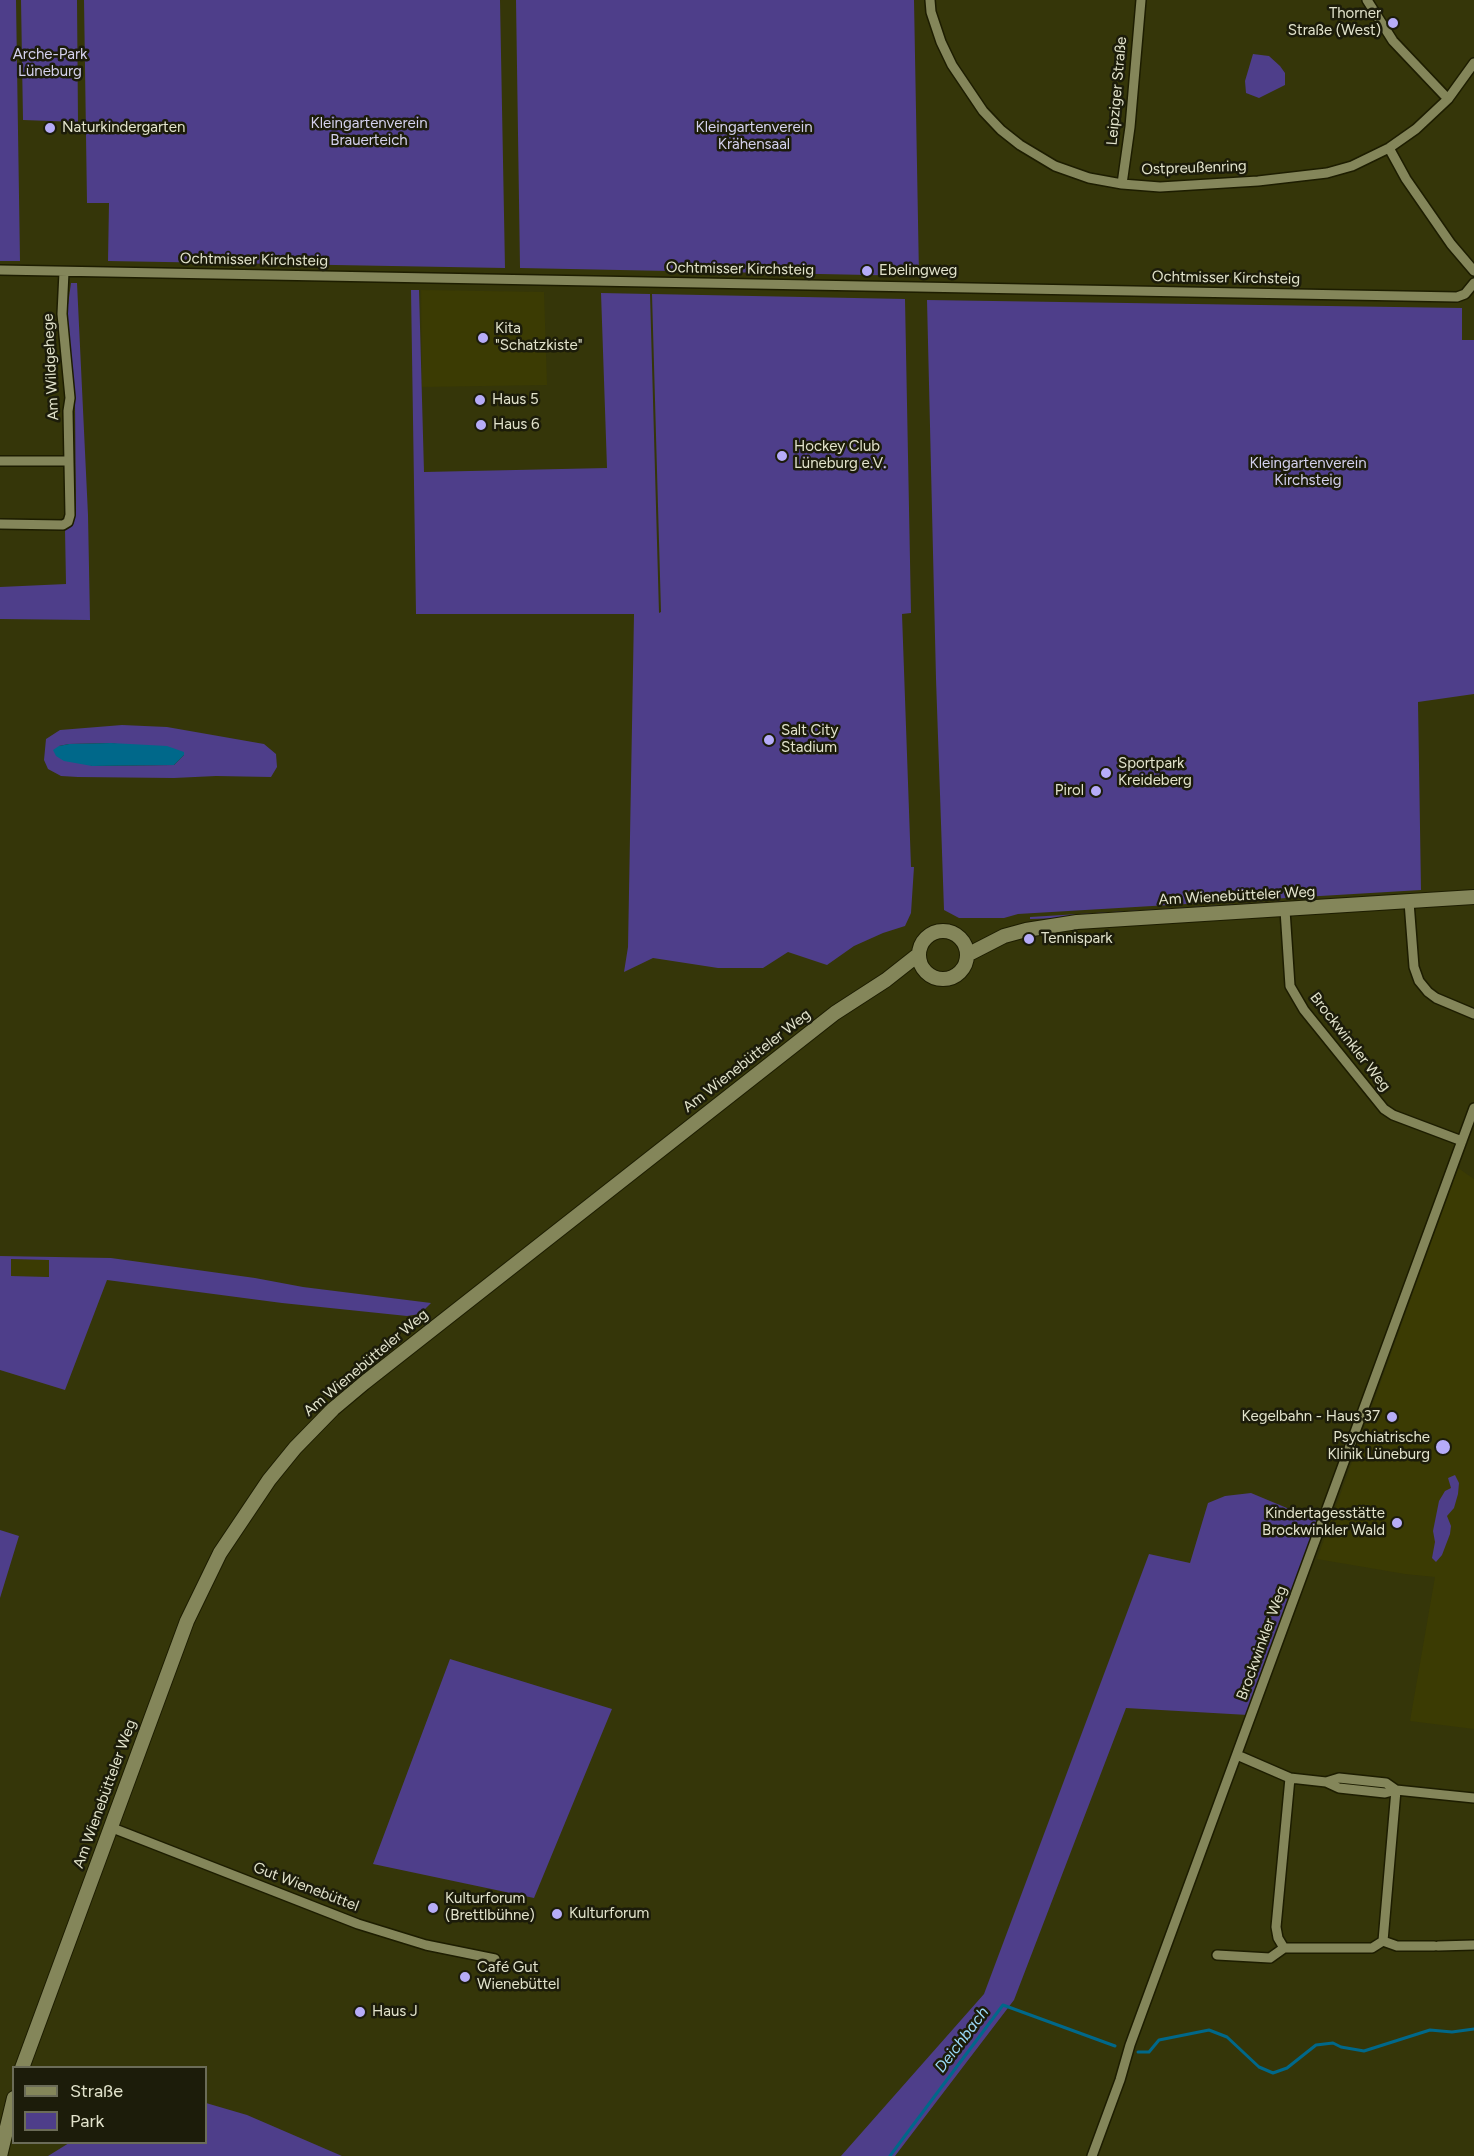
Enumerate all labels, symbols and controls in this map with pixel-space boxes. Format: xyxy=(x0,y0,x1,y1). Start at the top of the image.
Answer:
place label: Thorner Straße (West) xyxy=(1288,5,1381,40)
marker: Thorner Straße (West) xyxy=(1386,16,1400,30)
street label: Leipziger Straße xyxy=(1103,36,1131,146)
park label: Arche-Park Lüneburg xyxy=(13,46,87,81)
park label: Kleingartenverein Brauerteich xyxy=(310,115,428,150)
place label: Naturkindergarten xyxy=(62,119,185,137)
park label: Kleingartenverein Krähensaal xyxy=(695,119,813,154)
marker: Naturkindergarten xyxy=(43,121,57,135)
street label: Ostpreußenring xyxy=(1141,157,1247,179)
street label: Ochtmisser Kirchsteig xyxy=(180,250,328,270)
street label: Ochtmisser Kirchsteig xyxy=(666,259,814,279)
place label: Ebelingweg xyxy=(879,262,957,280)
marker: Ebelingweg xyxy=(860,264,874,278)
street label: Ochtmisser Kirchsteig xyxy=(1152,268,1300,288)
street label: Am Wildgehege xyxy=(39,313,63,421)
place label: Kita "Schatzkiste" xyxy=(495,320,583,355)
marker: Kita "Schatzkiste" xyxy=(476,331,490,345)
place label: Haus 5 xyxy=(492,391,539,409)
marker: Haus 5 xyxy=(473,393,487,407)
place label: Haus 6 xyxy=(493,416,539,434)
marker: Haus 6 xyxy=(474,418,488,432)
place label: Hockey Club Lüneburg e.V. xyxy=(794,438,886,473)
marker: Hockey Club Lüneburg e.V. xyxy=(775,449,789,463)
park label: Kleingartenverein Kirchsteig xyxy=(1249,455,1367,490)
place label: Salt City Stadium xyxy=(781,722,838,757)
marker: Salt City Stadium xyxy=(762,733,776,747)
place label: Sportpark Kreideberg xyxy=(1118,755,1192,790)
marker: Sportpark Kreideberg xyxy=(1099,766,1113,780)
place label: Pirol xyxy=(1055,782,1084,800)
marker: Pirol xyxy=(1089,784,1103,798)
street label: Am Wienebütteler Weg xyxy=(1158,883,1316,909)
place label: Tennispark xyxy=(1041,930,1113,948)
marker: Tennispark xyxy=(1022,932,1036,946)
street label: Brockwinkler Weg xyxy=(1306,989,1394,1095)
street label: Am Wienebütteler Weg xyxy=(680,1006,814,1116)
street label: Am Wienebütteler Weg xyxy=(300,1306,432,1420)
place label: Kegelbahn - Haus 37 xyxy=(1241,1408,1380,1426)
marker: Kegelbahn - Haus 37 xyxy=(1385,1410,1399,1424)
place label: Psychiatrische Klinik Lüneburg xyxy=(1327,1429,1430,1464)
marker: Psychiatrische Klinik Lüneburg xyxy=(1434,1438,1452,1456)
place label: Kindertagesstätte Brockwinkler Wald xyxy=(1262,1505,1385,1540)
marker: Kindertagesstätte Brockwinkler Wald xyxy=(1390,1516,1404,1530)
street label: Brockwinkler Weg xyxy=(1233,1583,1291,1703)
street label: Am Wienebütteler Weg xyxy=(70,1717,140,1871)
street label: Gut Wienebüttel xyxy=(251,1859,361,1915)
place label: Kulturforum (Brettlbühne) xyxy=(445,1890,535,1925)
marker: Kulturforum (Brettlbühne) xyxy=(426,1901,440,1915)
place label: Kulturforum xyxy=(569,1905,649,1923)
marker: Kulturforum xyxy=(550,1907,564,1921)
place label: Café Gut Wienebüttel xyxy=(477,1959,560,1994)
marker: Café Gut Wienebüttel xyxy=(458,1970,472,1984)
place label: Haus J xyxy=(372,2003,418,2021)
water label: Deichbach xyxy=(931,2003,993,2077)
marker: Haus J xyxy=(353,2005,367,2019)
legend xyxy=(12,2066,207,2144)
text: Straße xyxy=(70,2080,123,2102)
text: Park xyxy=(70,2110,104,2132)

